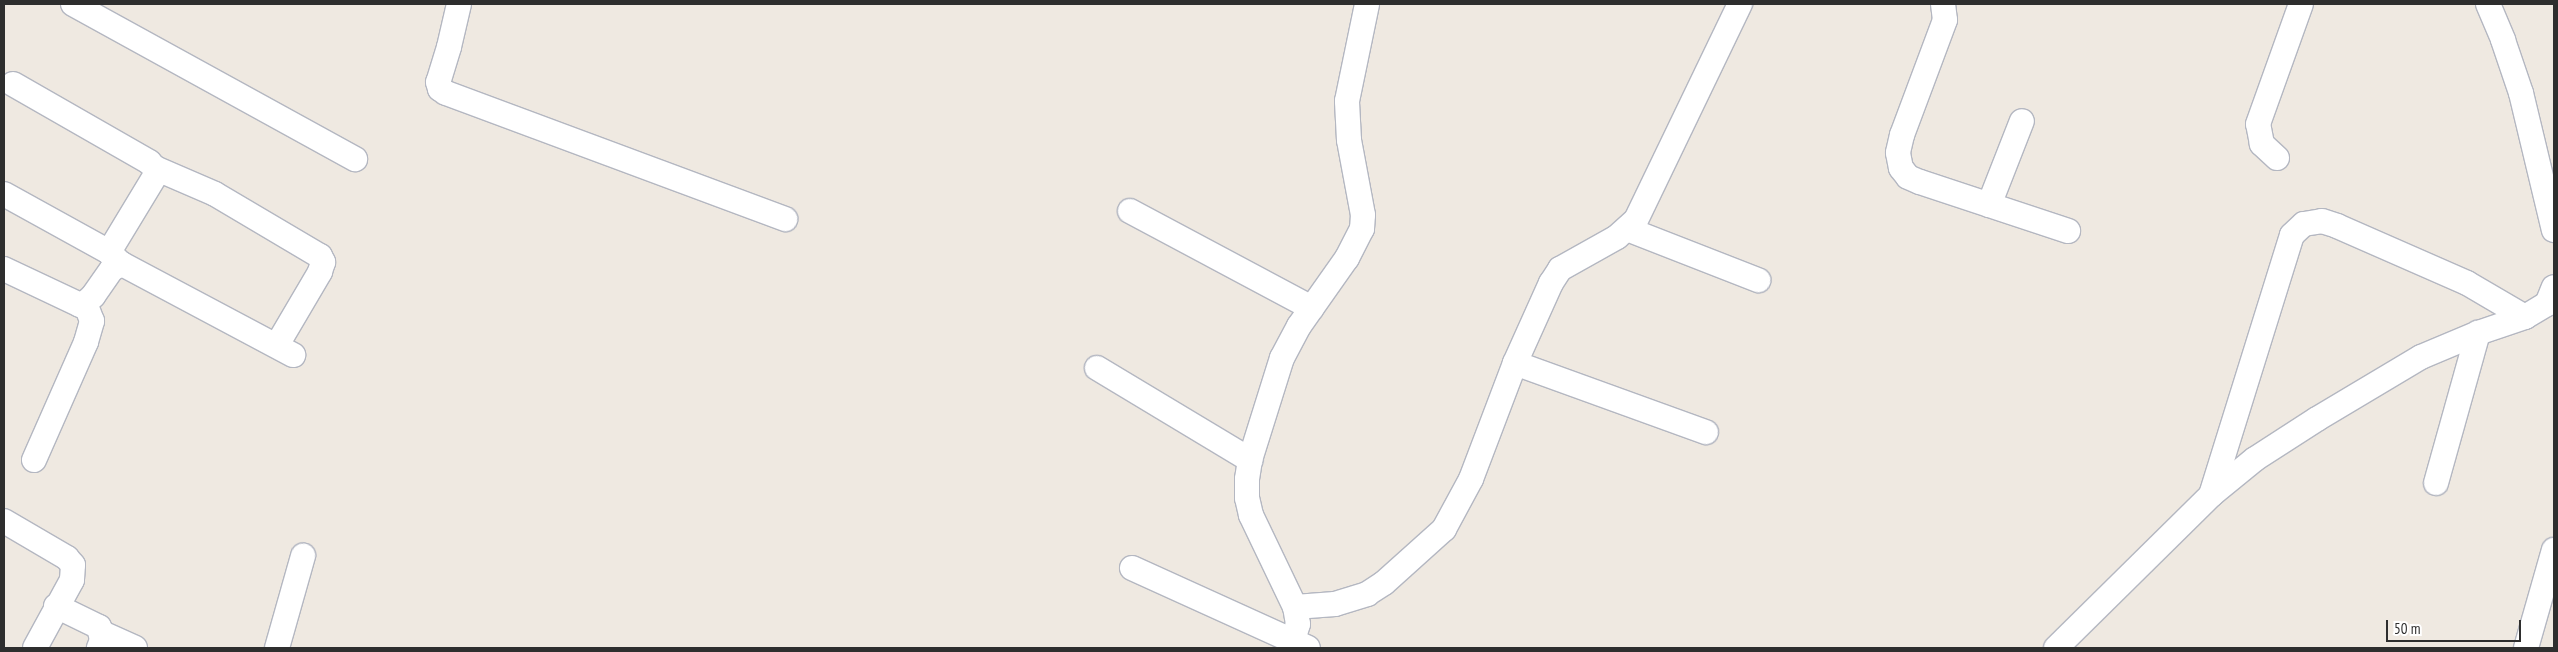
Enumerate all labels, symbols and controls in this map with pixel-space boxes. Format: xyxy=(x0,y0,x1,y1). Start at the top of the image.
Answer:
scale bar xyxy=(2388,610,2523,642)
text: 50 m xyxy=(2394,619,2420,638)

